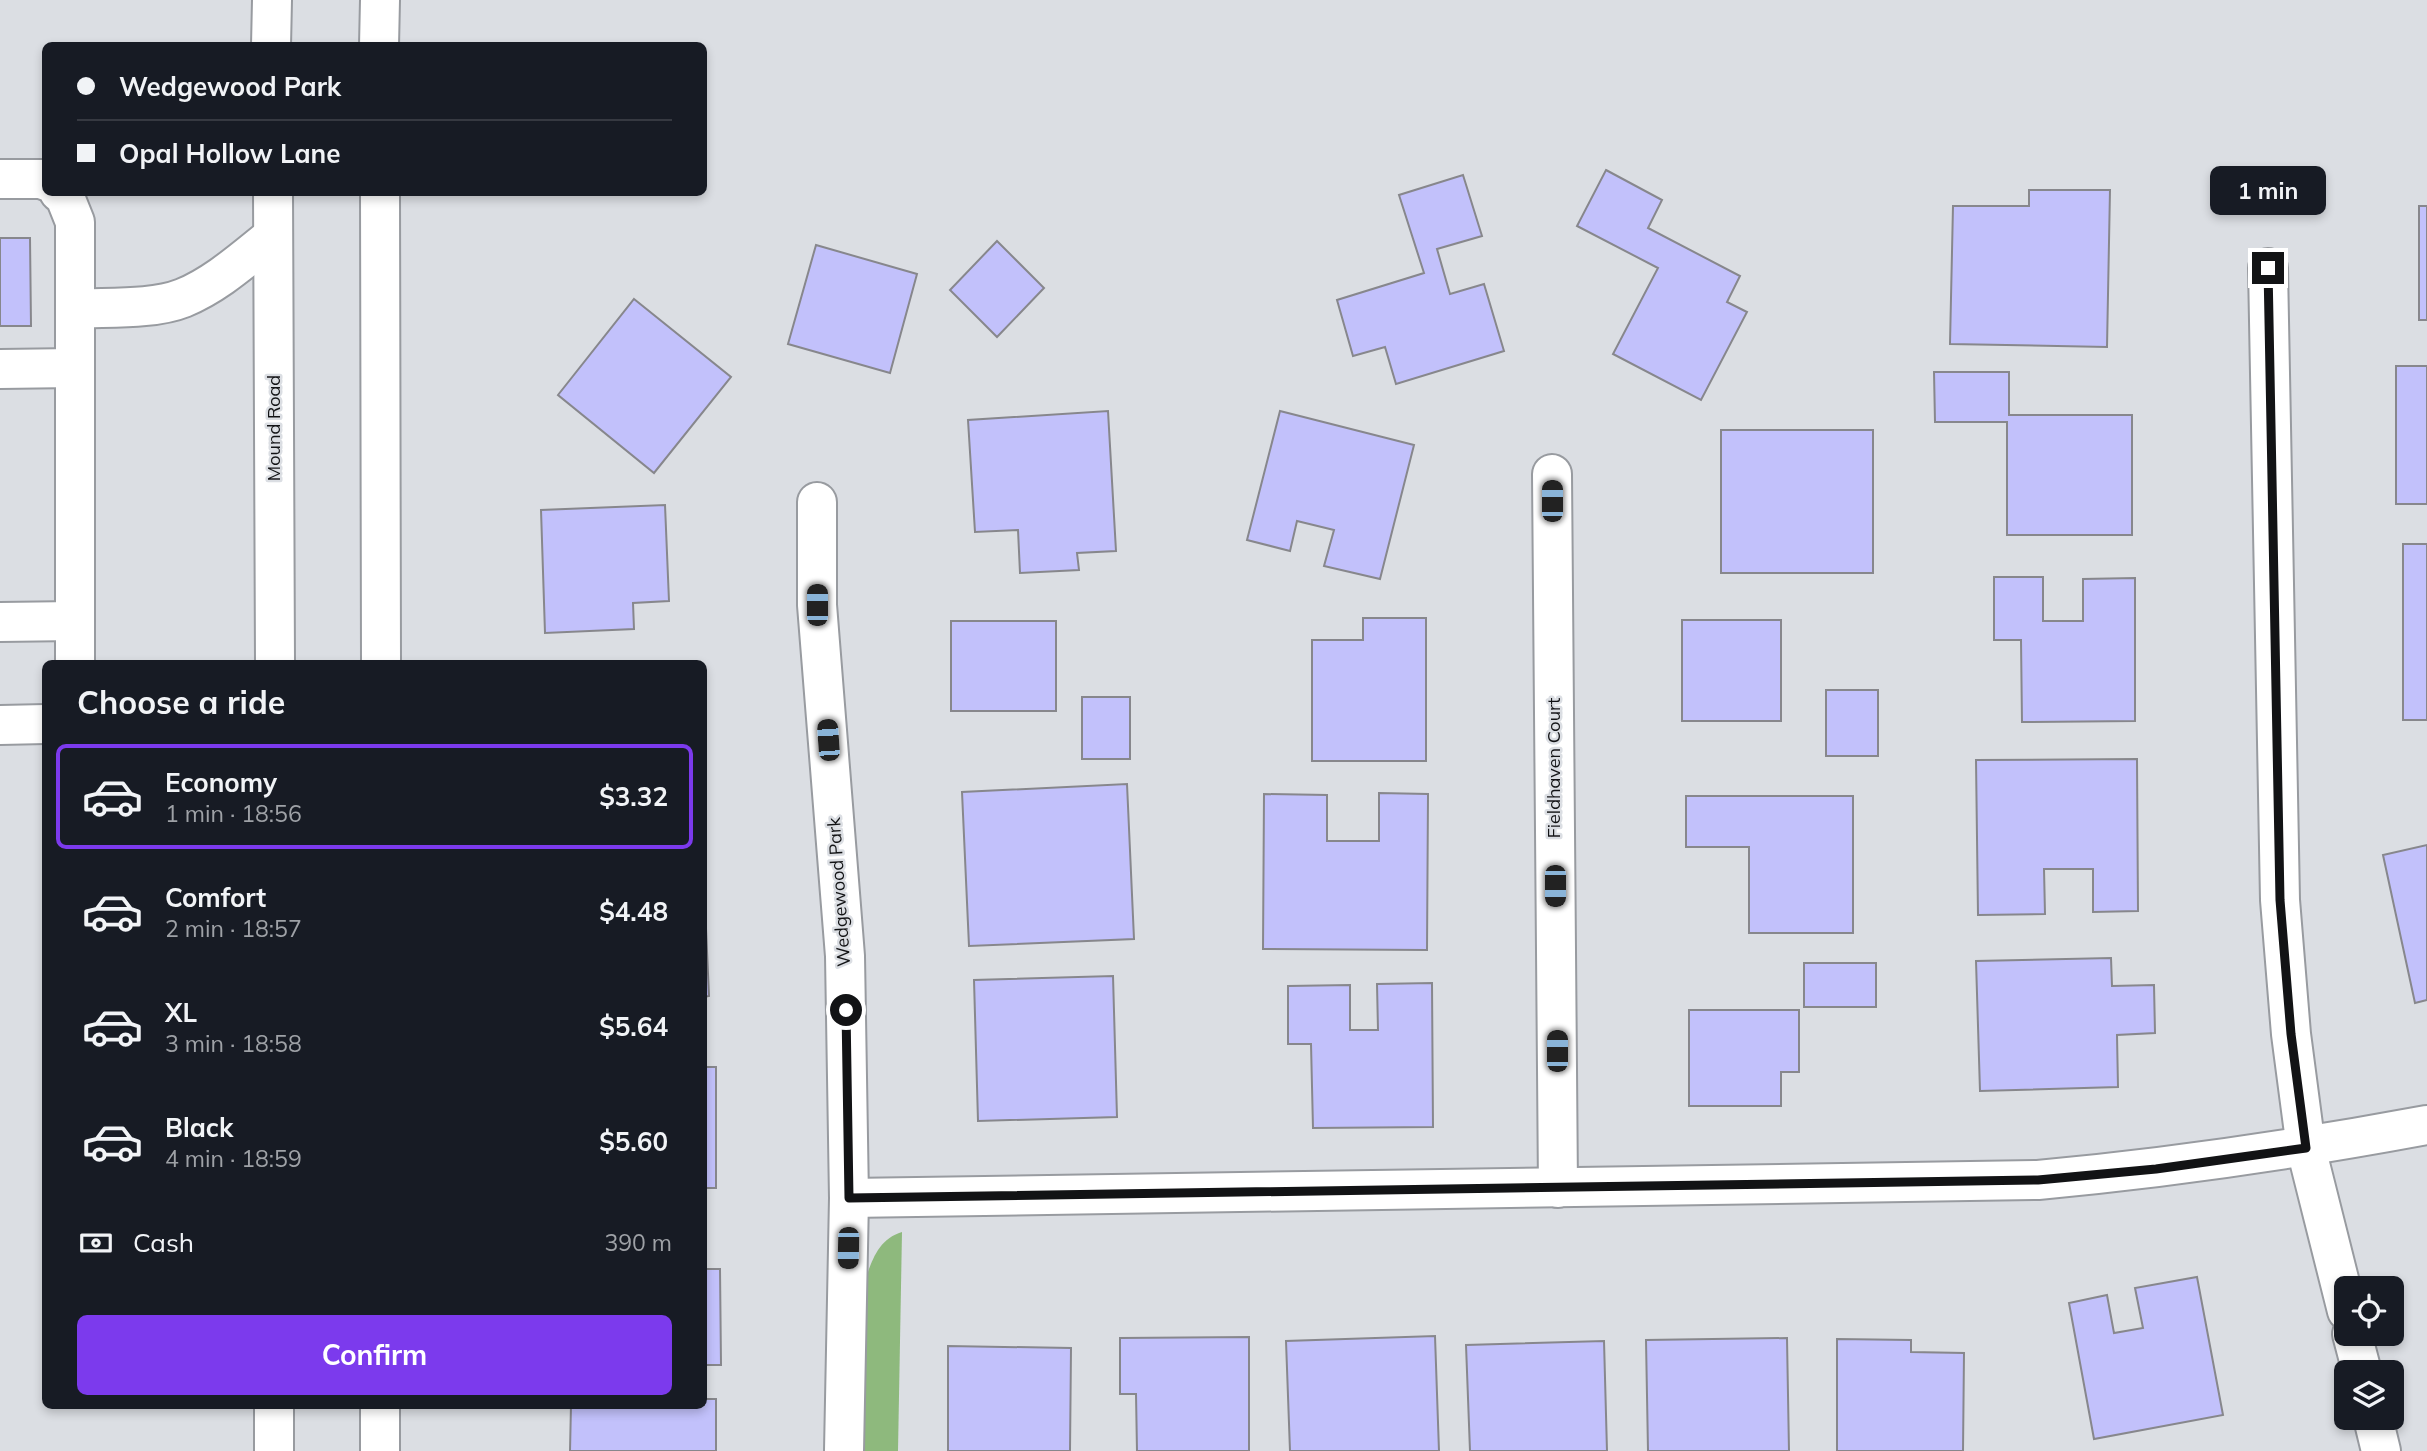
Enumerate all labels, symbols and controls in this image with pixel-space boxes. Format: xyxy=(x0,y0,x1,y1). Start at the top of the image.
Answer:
text: Wedgewood Park xyxy=(119,70,341,103)
text: Opal Hollow Lane xyxy=(119,137,341,170)
callout: 1 min xyxy=(2210,166,2326,216)
text: 1 min xyxy=(2238,176,2298,205)
route end xyxy=(2252,252,2284,284)
street label: Mound Road xyxy=(262,375,285,481)
car xyxy=(1542,480,1563,522)
car xyxy=(807,584,828,626)
text: Choose a ride xyxy=(77,682,285,722)
street label: Fieldhaven Court xyxy=(1542,698,1565,838)
car xyxy=(817,718,840,762)
icon: car xyxy=(81,765,144,828)
text: Economy xyxy=(165,766,277,799)
text: $3.32 xyxy=(599,780,668,813)
text: 1 min · 18:56 xyxy=(165,799,302,828)
street label: Wedgewood Park xyxy=(822,816,855,967)
car xyxy=(1545,865,1566,907)
icon: car xyxy=(81,880,144,943)
text: Comfort xyxy=(165,881,266,914)
text: $4.48 xyxy=(599,895,668,928)
text: 2 min · 18:57 xyxy=(165,914,302,943)
route start xyxy=(830,994,862,1026)
icon: car xyxy=(81,995,144,1058)
text: XL xyxy=(165,996,197,1029)
text: $5.64 xyxy=(599,1010,668,1043)
text: 3 min · 18:58 xyxy=(165,1029,302,1058)
car xyxy=(1547,1030,1568,1072)
icon: car xyxy=(81,1110,144,1173)
text: Black xyxy=(165,1111,233,1144)
text: $5.60 xyxy=(599,1125,668,1158)
text: 4 min · 18:59 xyxy=(165,1144,302,1173)
icon: cash xyxy=(77,1224,115,1262)
text: Cash xyxy=(133,1226,194,1259)
car xyxy=(838,1227,859,1269)
text: 390 m xyxy=(604,1228,672,1257)
map controls xyxy=(2334,1276,2404,1430)
button: locate xyxy=(2334,1276,2404,1346)
button: Confirm xyxy=(77,1315,672,1395)
button: layers xyxy=(2334,1360,2404,1430)

